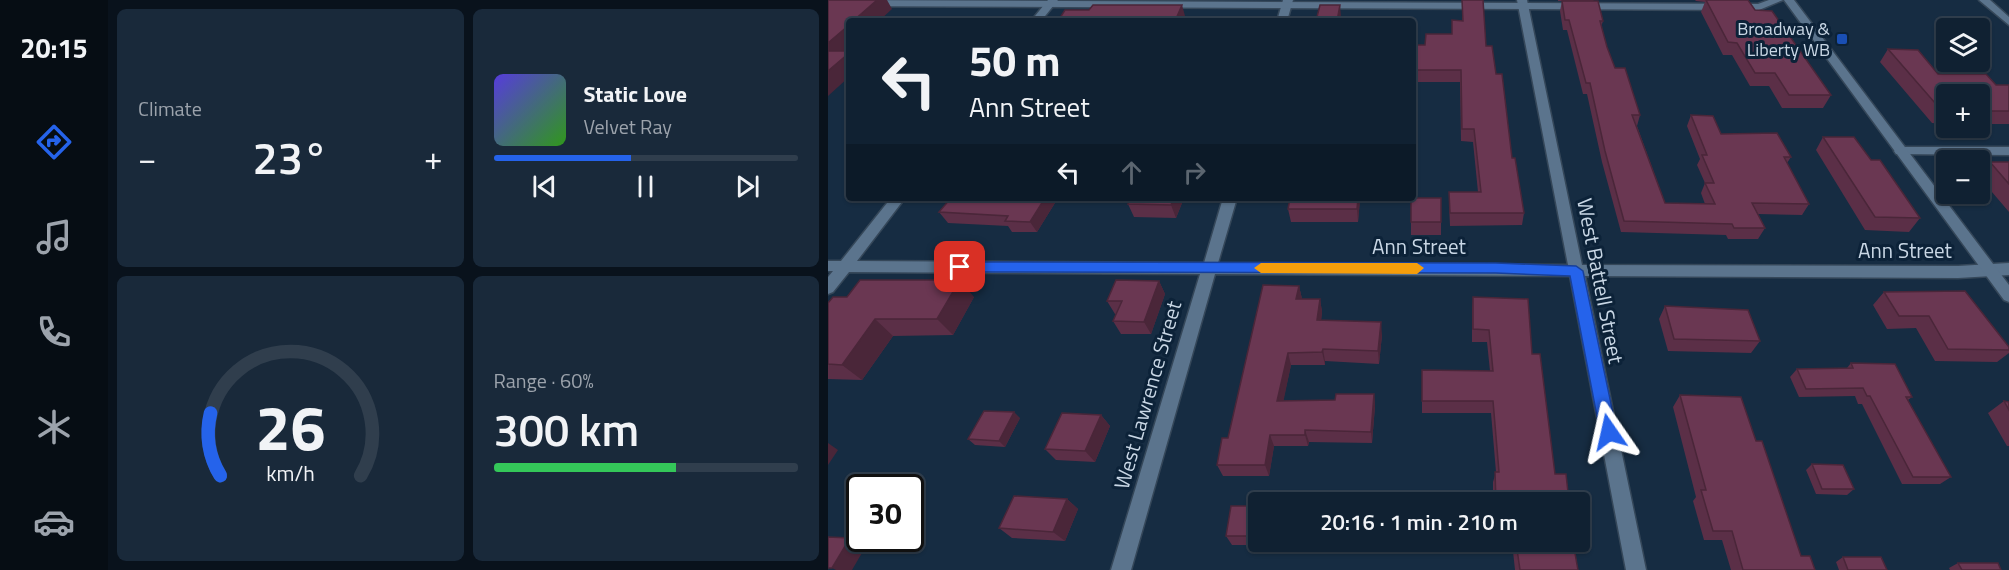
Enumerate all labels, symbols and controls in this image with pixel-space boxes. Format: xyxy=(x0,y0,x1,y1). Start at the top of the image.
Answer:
place label: Broadway & Liberty WB xyxy=(1737,15,1831,63)
map controls xyxy=(1936,18,1990,204)
button: layers xyxy=(1936,18,1990,72)
text: 20:15 xyxy=(20,27,88,68)
text: 50 m xyxy=(969,28,1061,92)
marker: Broadway & Liberty WB xyxy=(1835,32,1849,46)
icon: left xyxy=(870,42,948,120)
text: Static Love xyxy=(584,77,687,111)
button: + xyxy=(1936,84,1990,138)
text: Ann Street xyxy=(969,86,1090,127)
text: Climate xyxy=(138,93,202,124)
text: Velvet Ray xyxy=(584,111,672,142)
icon: directions xyxy=(33,121,75,163)
text: 23° xyxy=(252,123,328,191)
text: − xyxy=(138,133,156,183)
text: + xyxy=(424,133,442,183)
button: − xyxy=(1936,150,1990,204)
icon: left xyxy=(1052,156,1085,189)
icon: ahead xyxy=(1115,156,1148,189)
icon: right xyxy=(1178,156,1211,189)
icon: previous xyxy=(528,170,561,203)
icon: pause xyxy=(629,170,662,203)
icon: next xyxy=(731,170,764,203)
street label: West Battell Street xyxy=(1569,195,1633,367)
icon: music xyxy=(33,216,75,258)
street label: Ann Street xyxy=(1372,230,1467,262)
street label: Ann Street xyxy=(1858,234,1953,266)
pin xyxy=(934,241,985,292)
icon: arrive xyxy=(943,250,976,283)
street label: West Lawrence Street xyxy=(1105,296,1189,493)
icon: phone xyxy=(33,311,75,353)
text: Range · 60% xyxy=(494,365,594,396)
text: 26 xyxy=(255,379,325,474)
text: 300 km xyxy=(494,395,639,463)
position arrow xyxy=(1577,400,1641,464)
icon: climate xyxy=(33,406,75,448)
text: km/h xyxy=(266,457,315,489)
speed limit sign: 30 xyxy=(846,474,924,552)
icon: car xyxy=(33,501,75,543)
text: 20:16 · 1 min · 210 m xyxy=(1320,505,1518,539)

